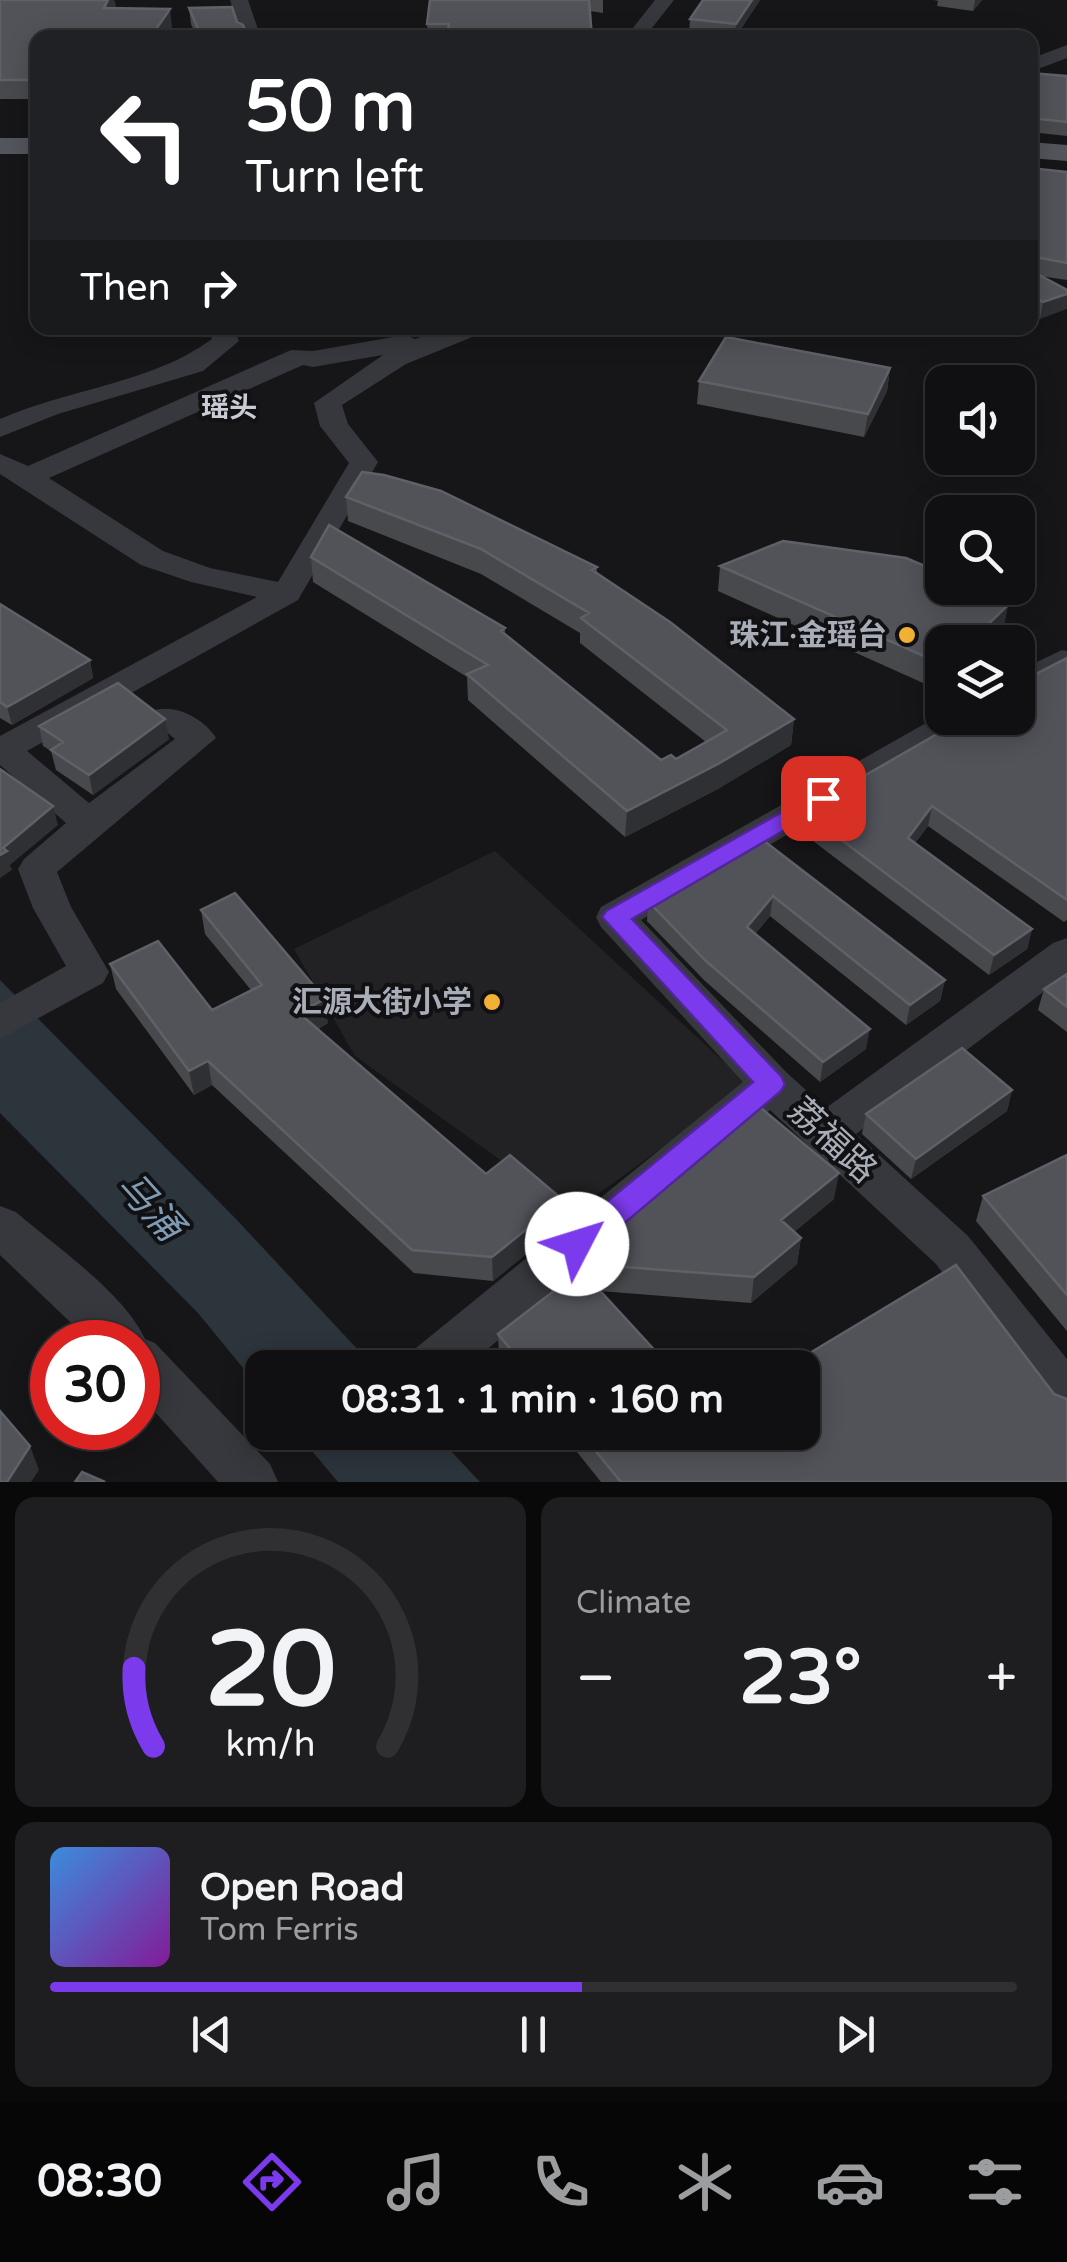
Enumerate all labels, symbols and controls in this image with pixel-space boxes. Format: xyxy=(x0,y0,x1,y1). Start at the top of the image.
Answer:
text: 50 m xyxy=(245,66,415,150)
icon: left xyxy=(80,70,210,200)
text: Turn left xyxy=(245,151,424,205)
icon: right xyxy=(191,260,246,315)
text: Then xyxy=(80,265,171,311)
map controls xyxy=(925,365,1035,735)
button: sound xyxy=(925,365,1035,475)
district label: 瑶头 xyxy=(201,391,257,425)
button: search xyxy=(925,495,1035,605)
place label: 珠江·金瑶台 xyxy=(729,617,887,654)
marker: 珠江·金瑶台 xyxy=(896,624,918,646)
button: layers xyxy=(925,625,1035,735)
pin xyxy=(781,756,866,841)
icon: arrive xyxy=(796,771,851,826)
place label: 汇源大街小学 xyxy=(292,984,472,1021)
marker: 汇源大街小学 xyxy=(481,991,503,1013)
street label: 荔福路 xyxy=(780,1090,885,1192)
water label: 马涌 xyxy=(107,1163,194,1253)
position arrow xyxy=(525,1192,629,1296)
speed limit sign: 30 xyxy=(30,1320,160,1450)
text: 08:31 · 1 min · 160 m xyxy=(341,1377,724,1423)
text: Climate xyxy=(576,1584,691,1622)
text: 20 xyxy=(205,1609,336,1734)
text: 23° xyxy=(739,1633,862,1723)
text: − xyxy=(576,1646,615,1712)
text: + xyxy=(986,1646,1017,1712)
text: km/h xyxy=(226,1723,315,1766)
text: Open Road xyxy=(200,1865,405,1911)
text: Tom Ferris xyxy=(200,1911,359,1949)
icon: previous xyxy=(184,2007,239,2062)
icon: pause xyxy=(506,2007,561,2062)
icon: next xyxy=(828,2007,883,2062)
icon: directions xyxy=(237,2147,307,2217)
icon: music xyxy=(381,2147,451,2217)
icon: phone xyxy=(526,2147,596,2217)
icon: climate xyxy=(670,2147,740,2217)
icon: car xyxy=(815,2147,885,2217)
icon: filters xyxy=(960,2147,1030,2217)
text: 08:30 xyxy=(37,2155,162,2209)

